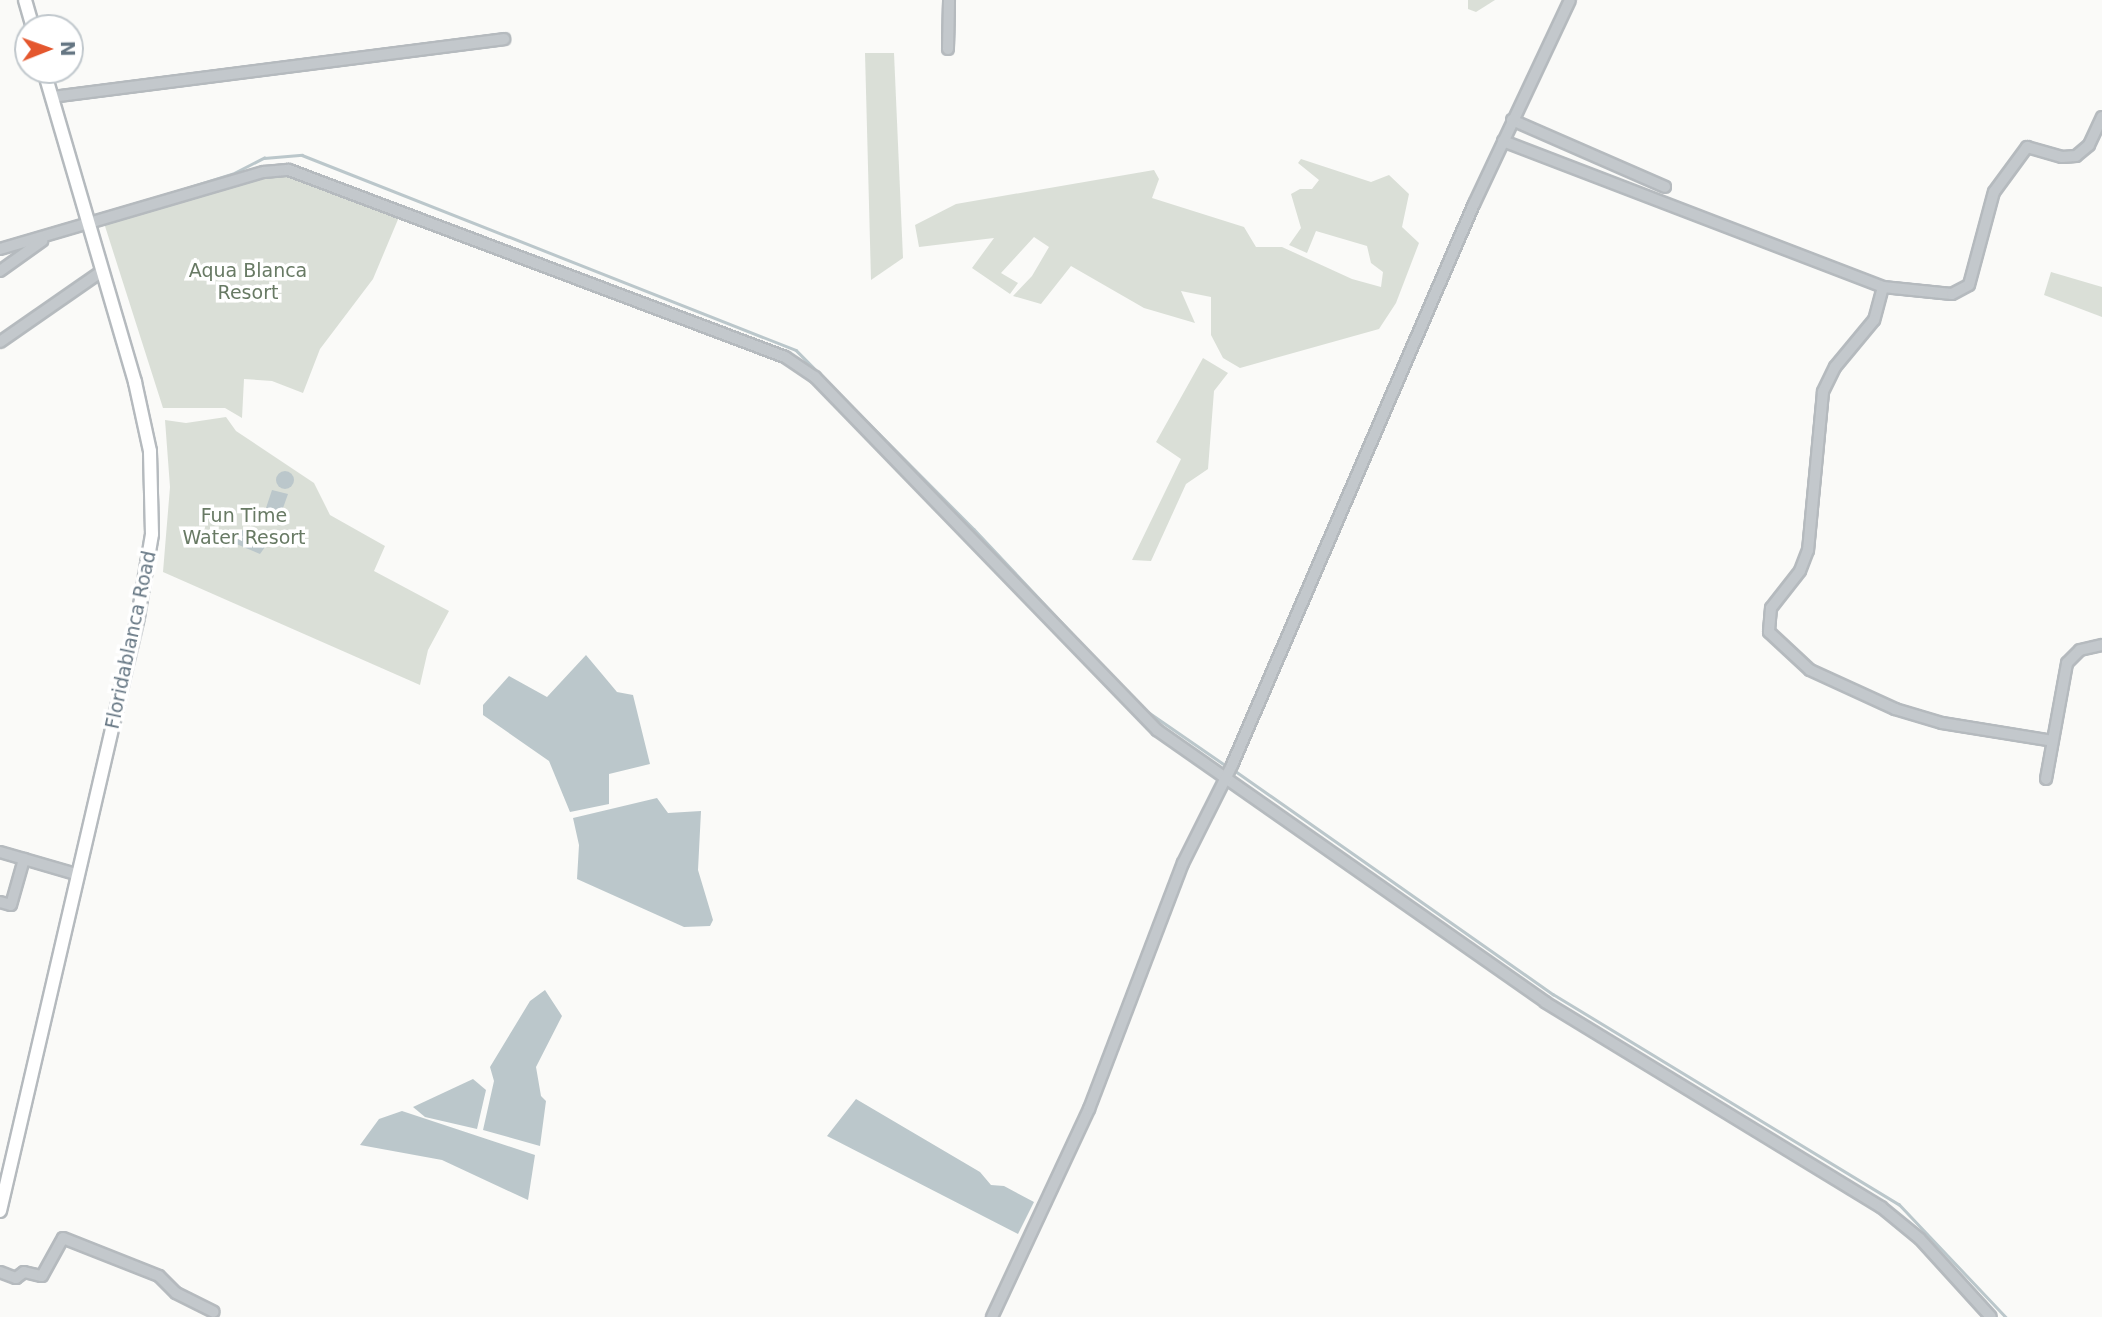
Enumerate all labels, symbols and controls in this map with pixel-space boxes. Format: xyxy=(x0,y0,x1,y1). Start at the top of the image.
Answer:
north arrow xyxy=(14,14,84,84)
text: N xyxy=(57,41,79,57)
park label: Aqua Blanca Resort xyxy=(189,260,307,304)
park label: Fun Time Water Resort xyxy=(182,505,306,549)
street label: Floridablanca Road xyxy=(101,549,161,731)

